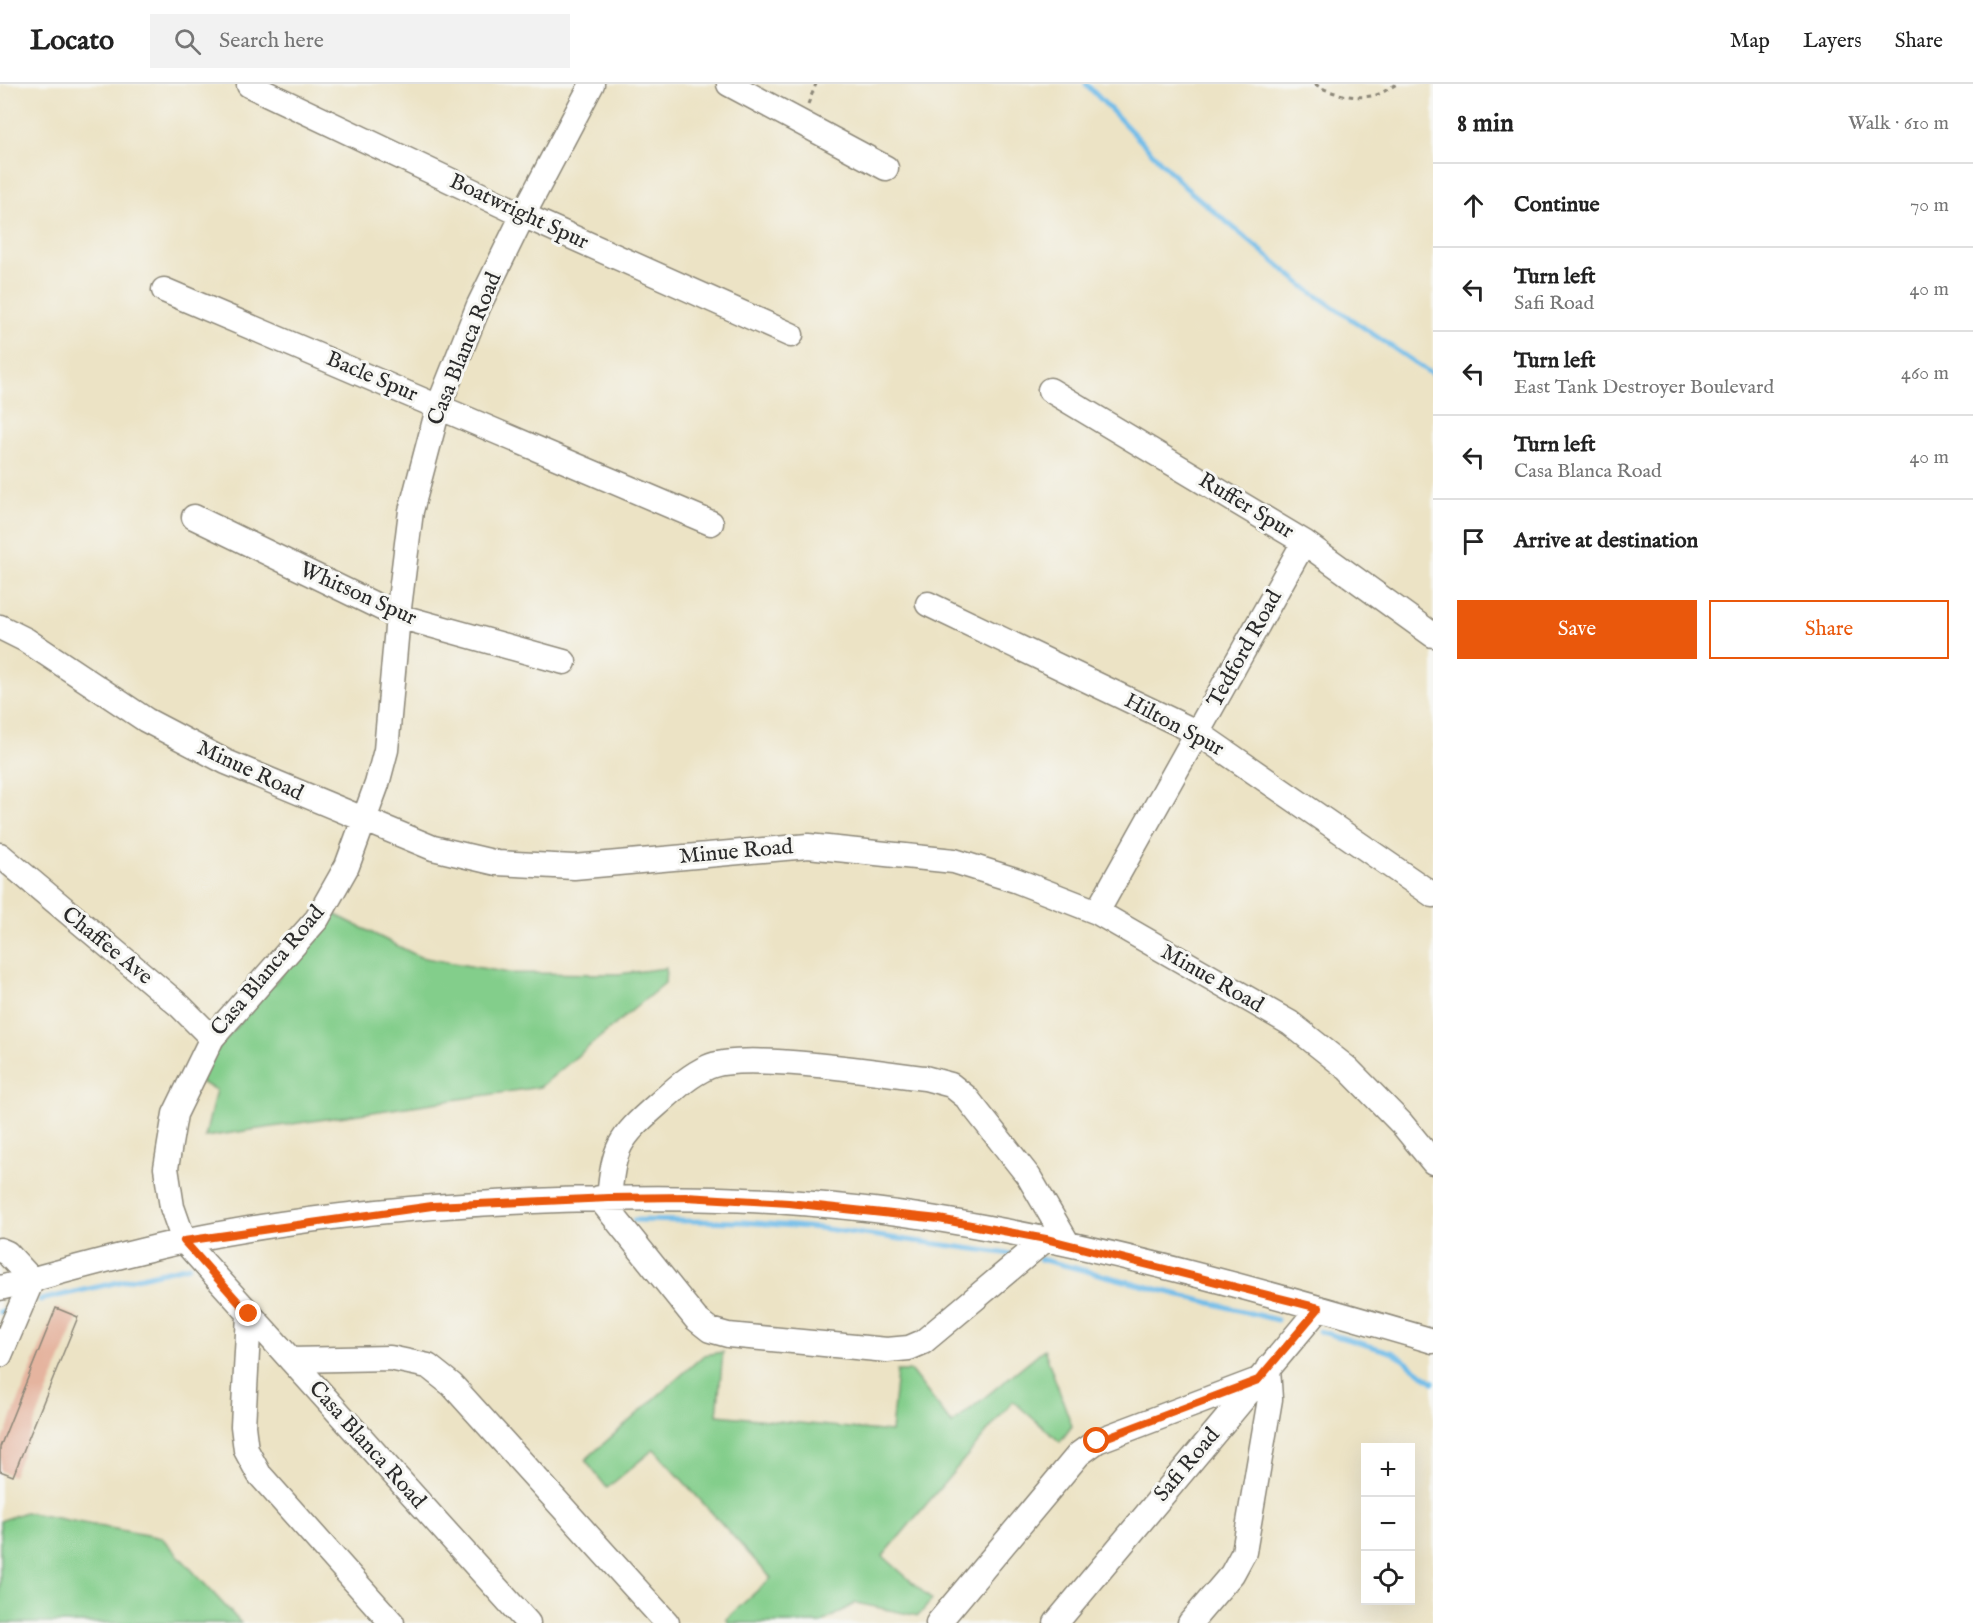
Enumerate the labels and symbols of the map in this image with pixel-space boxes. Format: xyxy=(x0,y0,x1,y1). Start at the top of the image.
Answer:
street label: Boatwright Spur xyxy=(445,168,593,256)
street label: Casa Blanca Road xyxy=(422,268,509,430)
street label: Bacle Spur xyxy=(322,345,422,409)
street label: Ruffer Spur xyxy=(1193,467,1299,545)
street label: Whitson Spur xyxy=(295,556,421,632)
street label: Tedford Road xyxy=(1201,585,1289,713)
street label: Hilton Spur xyxy=(1119,687,1229,763)
street label: Minue Road xyxy=(192,734,308,808)
street label: Minue Road xyxy=(678,833,794,871)
street label: Casa Blanca Road xyxy=(205,900,331,1042)
street label: Chaffee Ave xyxy=(56,901,158,991)
street label: Minue Road xyxy=(1156,938,1269,1020)
route end xyxy=(235,1300,261,1326)
street label: Casa Blanca Road xyxy=(302,1375,432,1515)
street label: Safi Road xyxy=(1148,1422,1226,1508)
route start xyxy=(1083,1427,1109,1453)

